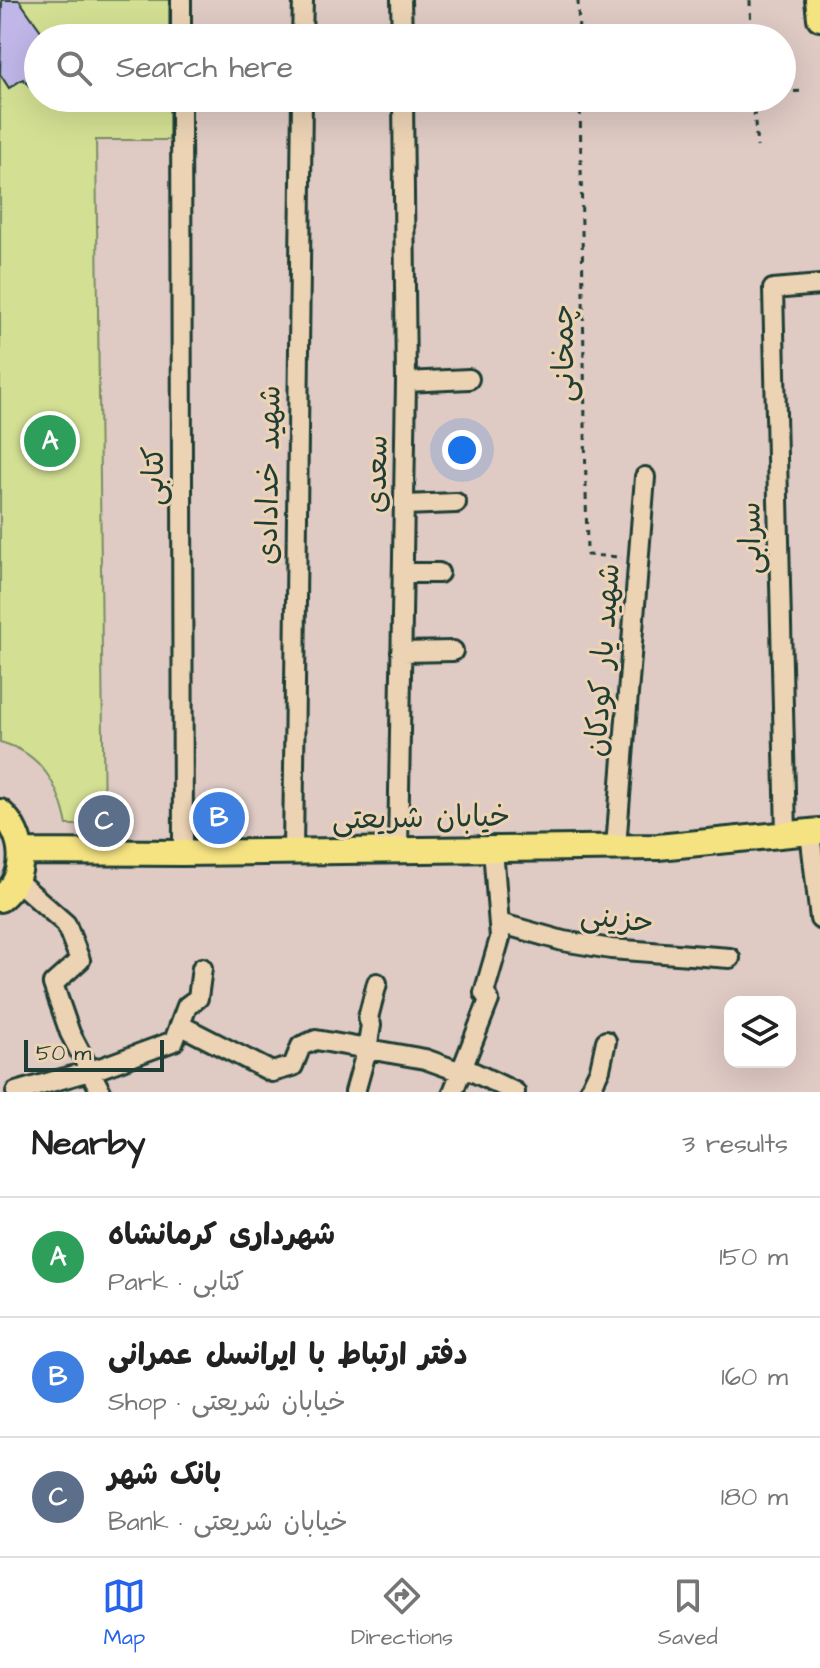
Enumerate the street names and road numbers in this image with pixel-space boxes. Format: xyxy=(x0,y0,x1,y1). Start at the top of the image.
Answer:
street label: چمخانی xyxy=(542,304,586,402)
street label: شهید خدادادی xyxy=(246,385,292,565)
street label: سعدی xyxy=(355,435,399,513)
street label: کتابی xyxy=(133,446,175,506)
street label: سرابی xyxy=(729,501,773,575)
street label: شهید یار کودکان xyxy=(575,562,631,758)
street label: خیابان شریعتی xyxy=(331,795,511,841)
street label: حزینی xyxy=(578,894,656,944)

